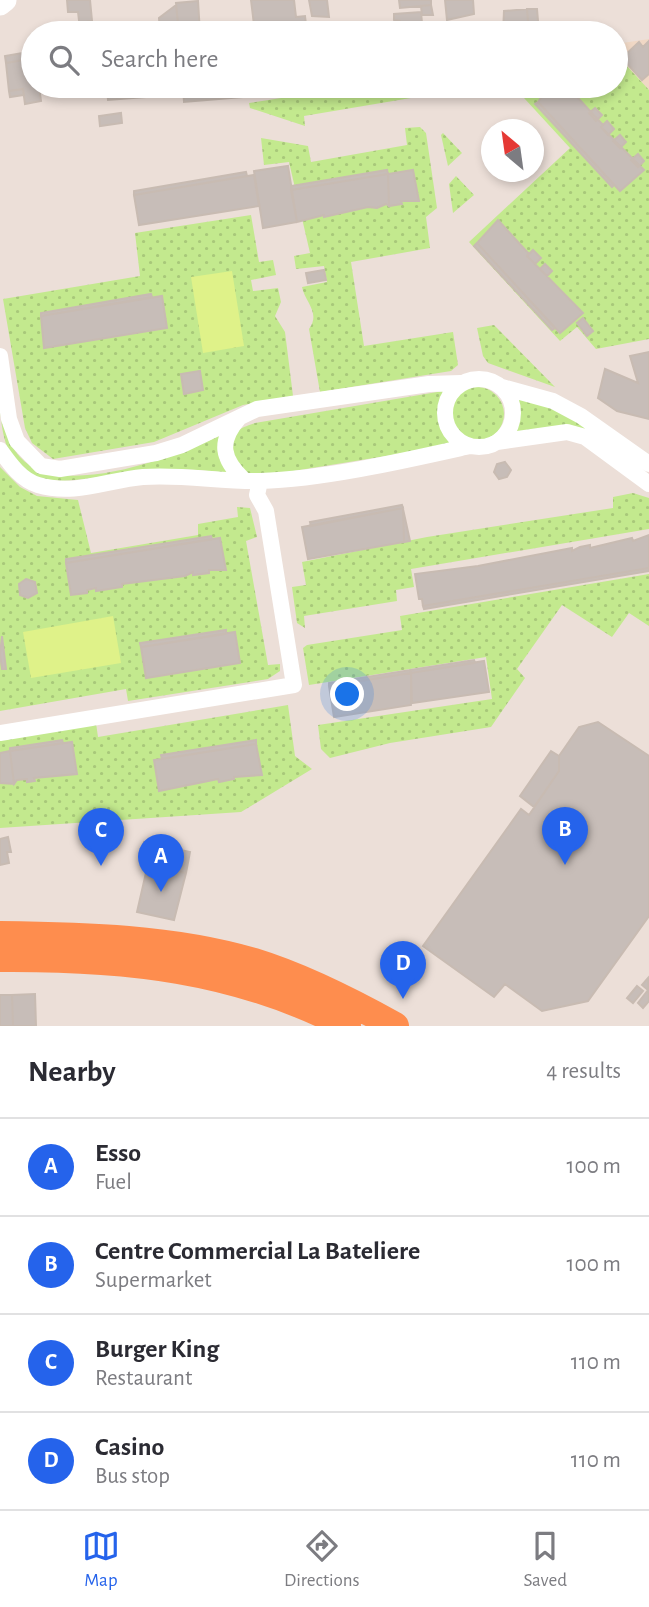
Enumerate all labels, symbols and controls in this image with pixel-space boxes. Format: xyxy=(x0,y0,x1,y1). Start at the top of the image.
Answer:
search box xyxy=(21,21,628,98)
icon: search xyxy=(45,41,83,79)
text: Search here xyxy=(101,46,219,72)
north arrow xyxy=(481,119,544,182)
your location xyxy=(330,677,364,711)
pin: B xyxy=(542,807,588,865)
pin: C xyxy=(78,808,124,866)
pin: A xyxy=(138,834,184,892)
pin: D xyxy=(380,941,426,999)
text: Nearby xyxy=(28,1057,116,1087)
text: 4 results xyxy=(546,1060,621,1083)
text: Esso xyxy=(95,1140,141,1166)
text: A xyxy=(44,1155,58,1178)
text: 100 m xyxy=(567,1155,621,1178)
text: Fuel xyxy=(95,1171,132,1194)
text: Centre Commercial La Bateliere xyxy=(95,1238,420,1264)
text: B xyxy=(44,1253,58,1276)
text: 100 m xyxy=(567,1253,621,1276)
text: Supermarket xyxy=(95,1269,212,1292)
text: Burger King xyxy=(95,1336,219,1362)
text: C xyxy=(45,1351,57,1374)
text: 110 m xyxy=(571,1351,621,1374)
text: Restaurant xyxy=(95,1367,192,1390)
text: Casino xyxy=(95,1434,164,1460)
text: D xyxy=(43,1449,59,1472)
text: 110 m xyxy=(571,1449,621,1472)
text: Bus stop xyxy=(95,1465,170,1488)
tab: Map xyxy=(82,1527,120,1592)
tab: Directions xyxy=(284,1527,360,1592)
tab: Saved xyxy=(524,1527,567,1592)

